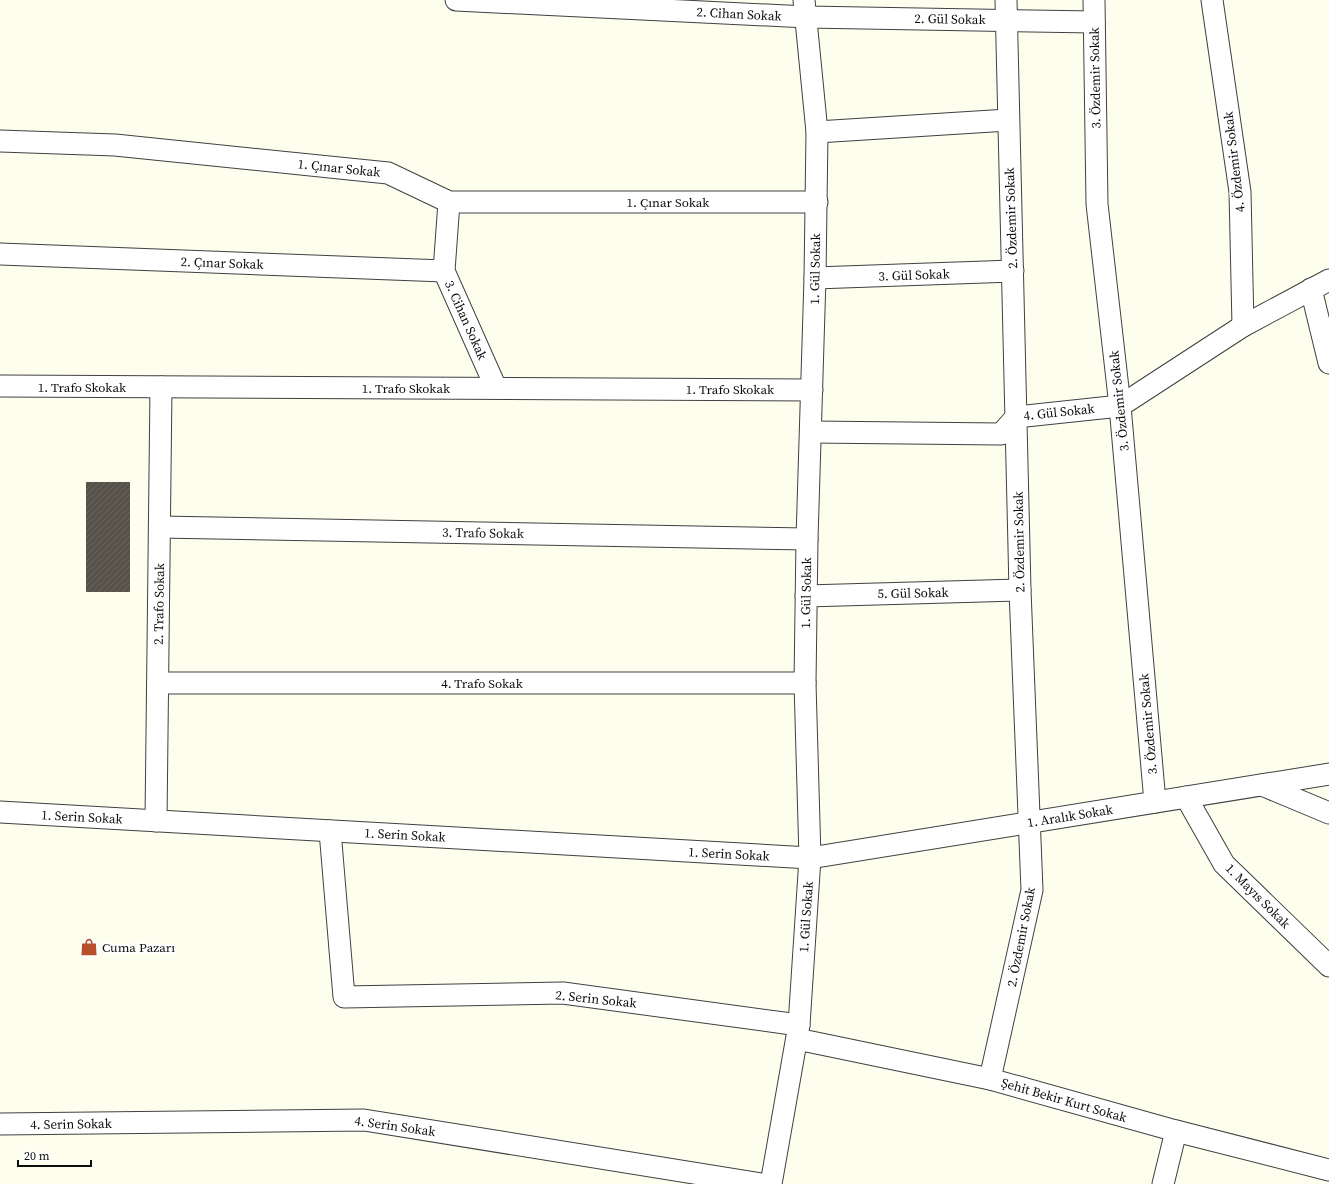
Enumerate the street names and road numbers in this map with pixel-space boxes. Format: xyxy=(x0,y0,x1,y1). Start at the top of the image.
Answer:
street label: 2. Cihan Sokak xyxy=(696,3,783,25)
street label: 2. Gül Sokak xyxy=(914,10,987,28)
street label: 3. Özdemir Sokak xyxy=(1086,26,1104,129)
street label: 4. Özdemir Sokak xyxy=(1219,110,1249,213)
street label: 1. Çınar Sokak xyxy=(297,155,382,181)
street label: 2. Özdemir Sokak xyxy=(1001,166,1021,269)
street label: 1. Çınar Sokak xyxy=(627,194,710,211)
street label: 1. Gül Sokak xyxy=(806,232,824,305)
street label: 2. Çınar Sokak xyxy=(180,253,265,273)
street label: 3. Gül Sokak xyxy=(878,265,951,285)
street label: 3. Cihan Sokak xyxy=(441,278,491,363)
street label: 3. Özdemir Sokak xyxy=(1105,349,1133,452)
street label: 1. Trafo Skokak xyxy=(38,379,127,396)
street label: 1. Trafo Skokak xyxy=(362,380,451,397)
street label: 1. Trafo Skokak xyxy=(686,381,775,398)
street label: 4. Gül Sokak xyxy=(1023,400,1096,424)
street label: 2. Özdemir Sokak xyxy=(1010,490,1028,593)
street label: 3. Trafo Sokak xyxy=(442,524,525,542)
street label: 1. Gül Sokak xyxy=(797,556,815,629)
street label: 2. Trafo Sokak xyxy=(150,562,168,645)
street label: 5. Gül Sokak xyxy=(877,584,950,602)
street label: 3. Özdemir Sokak xyxy=(1135,672,1161,775)
street label: 4. Trafo Sokak xyxy=(441,675,524,692)
street label: 1. Aralık Sokak xyxy=(1026,801,1115,831)
street label: 1. Serin Sokak xyxy=(41,806,124,828)
street label: 1. Serin Sokak xyxy=(364,824,447,846)
street label: 1. Serin Sokak xyxy=(688,843,771,865)
street label: 1. Mayıs Sokak xyxy=(1222,860,1295,933)
street label: 1. Gül Sokak xyxy=(795,880,817,953)
street label: 2. Özdemir Sokak xyxy=(1003,885,1039,988)
street label: 2. Serin Sokak xyxy=(555,986,638,1012)
street label: Şehit Bekir Kurt Sokak xyxy=(999,1074,1130,1126)
street label: 4. Serin Sokak xyxy=(353,1112,437,1140)
street label: 4. Serin Sokak xyxy=(30,1115,113,1133)

